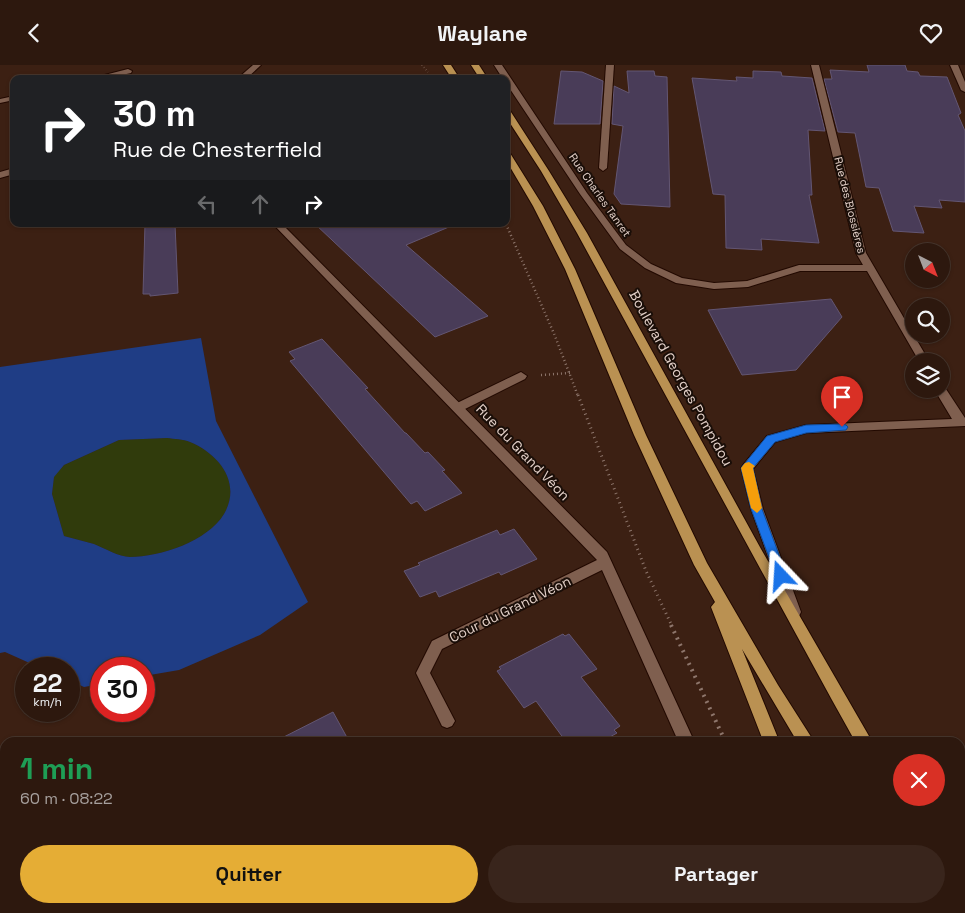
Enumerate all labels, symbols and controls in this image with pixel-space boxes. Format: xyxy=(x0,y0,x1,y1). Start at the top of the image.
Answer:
icon: back xyxy=(20,19,48,47)
text: Waylane xyxy=(437,19,528,47)
icon: heart xyxy=(917,19,945,47)
text: 30 m xyxy=(113,92,196,136)
icon: right xyxy=(30,95,95,160)
text: Rue de Chesterfield xyxy=(113,135,322,163)
street label: Rue Charles Tanret xyxy=(566,151,634,239)
street label: Rue des Blossières xyxy=(831,155,869,255)
icon: left xyxy=(193,190,221,218)
icon: ahead xyxy=(246,190,274,218)
icon: right xyxy=(299,190,327,218)
north arrow xyxy=(905,243,950,287)
map controls xyxy=(905,243,950,398)
street label: Boulevard Georges Pompidou xyxy=(625,287,737,469)
button: search xyxy=(905,298,950,343)
button: layers xyxy=(905,353,950,398)
pin xyxy=(821,376,863,427)
icon: arrive xyxy=(828,383,856,411)
street label: Rue du Grand Véon xyxy=(472,400,574,504)
position arrow xyxy=(754,549,806,601)
street label: Cour du Grand Véon xyxy=(446,572,574,646)
speed limit sign: 30 xyxy=(90,657,155,722)
text: 22 xyxy=(33,667,62,699)
text: km/h xyxy=(33,694,62,710)
text: 1 min xyxy=(20,749,93,788)
button: close xyxy=(893,754,945,806)
text: 60 m · 08:22 xyxy=(20,788,113,809)
button: Quitter xyxy=(20,845,478,903)
button: Partager xyxy=(488,845,945,903)

